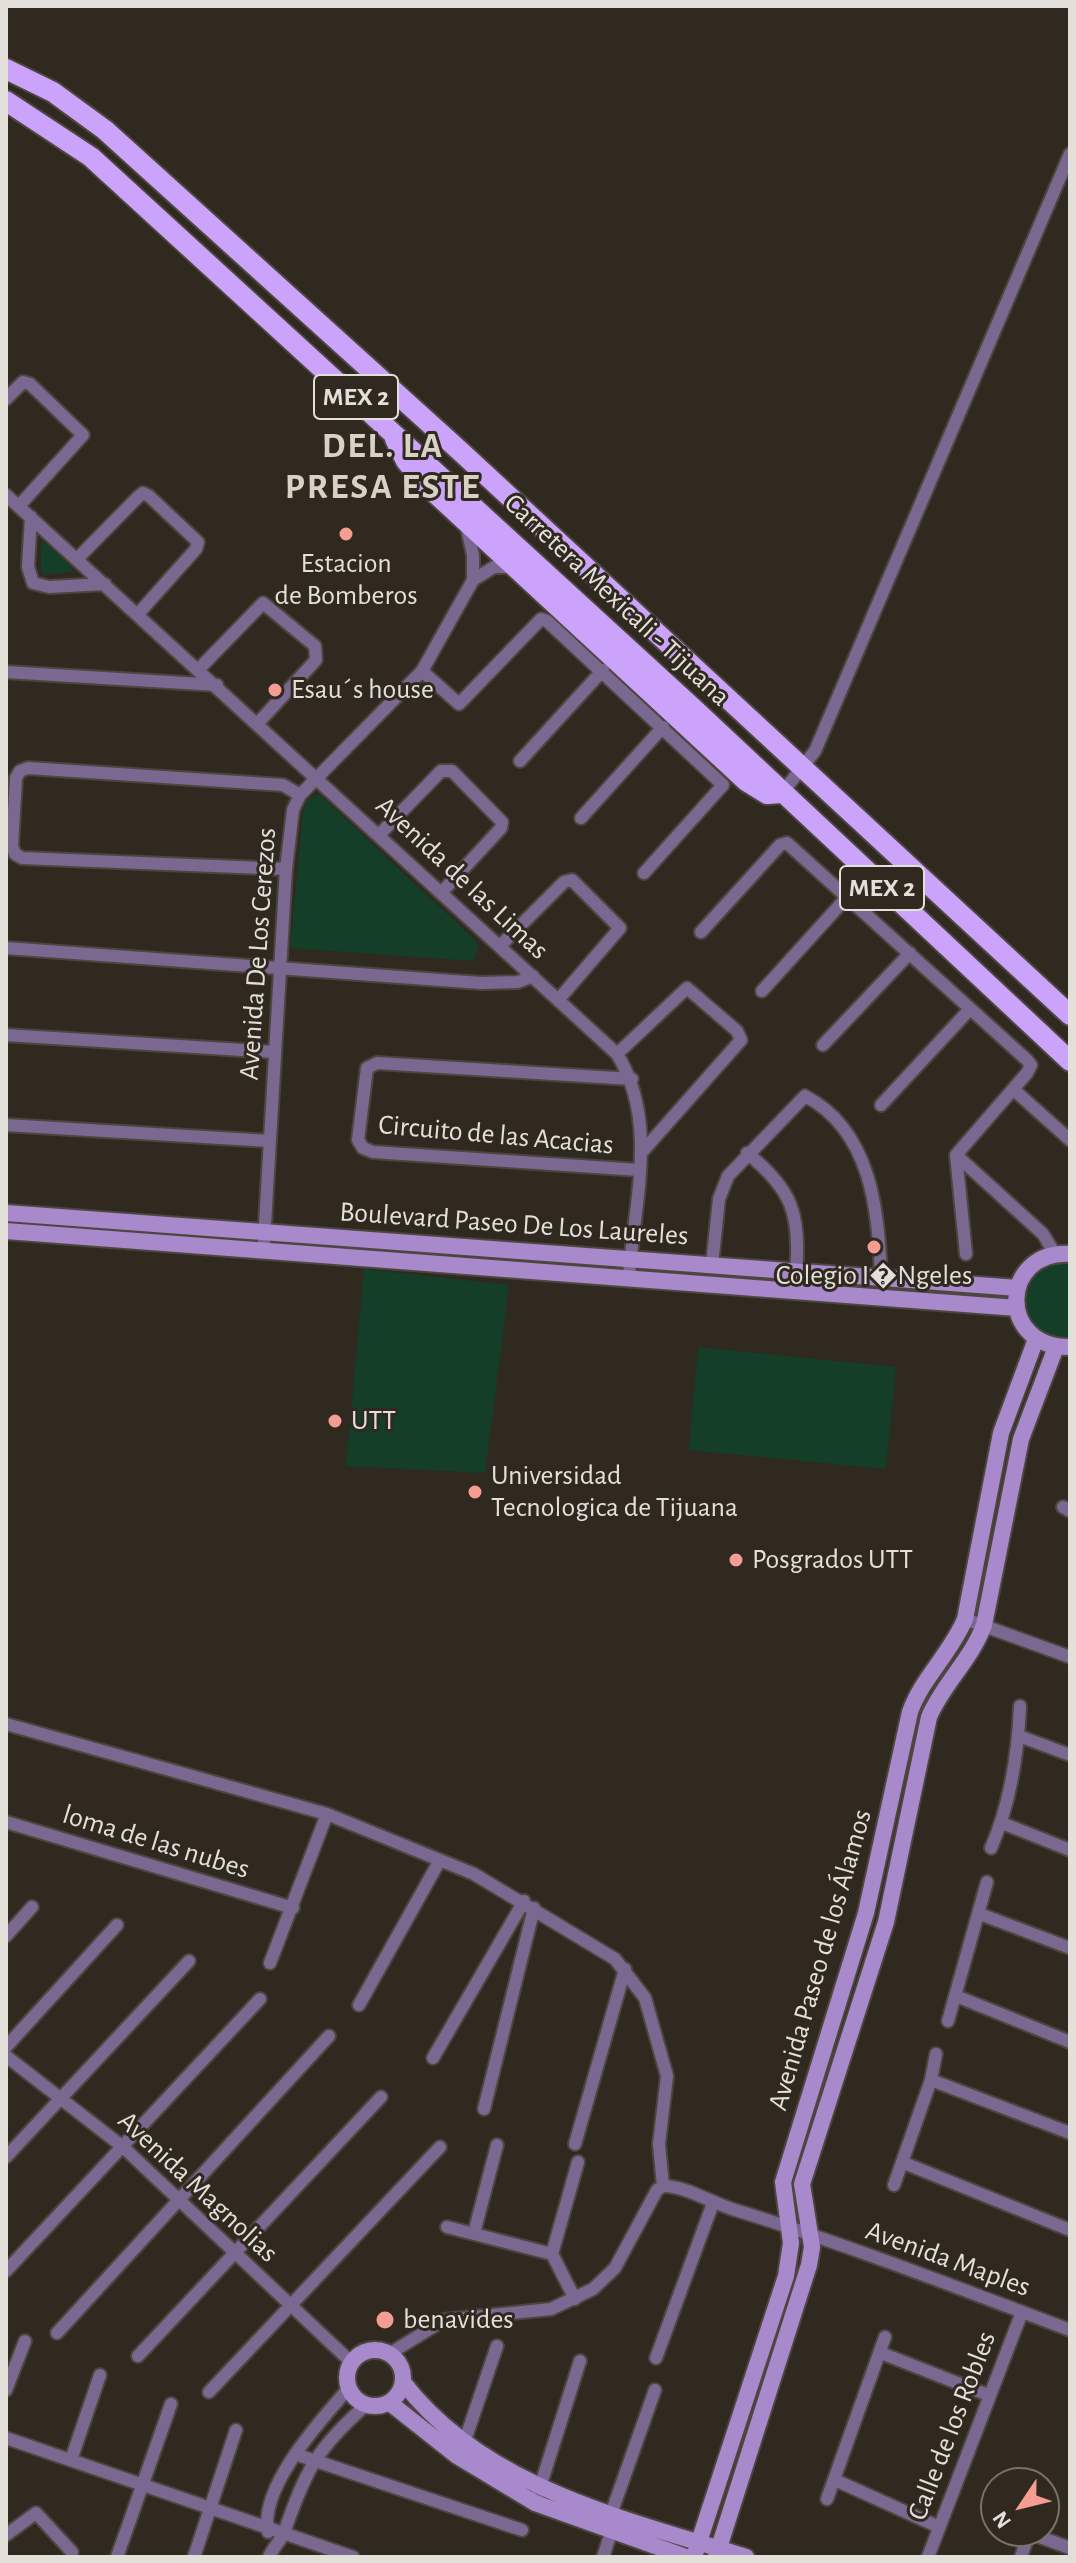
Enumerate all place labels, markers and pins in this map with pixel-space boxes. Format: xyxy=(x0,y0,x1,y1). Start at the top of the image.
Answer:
marker: Estacion de Bomberos xyxy=(337,525,355,543)
place label: Estacion de Bomberos xyxy=(274,547,418,613)
place label: Esau´s house xyxy=(291,673,434,707)
marker: Esau´s house xyxy=(266,681,284,699)
marker: Colegio I�Ngeles xyxy=(865,1238,883,1256)
place label: Colegio I�Ngeles xyxy=(776,1259,972,1293)
place label: UTT xyxy=(351,1404,396,1438)
marker: UTT xyxy=(326,1412,344,1430)
place label: Universidad Tecnologica de Tijuana xyxy=(491,1459,738,1525)
marker: Universidad Tecnologica de Tijuana xyxy=(466,1483,484,1501)
place label: Posgrados UTT xyxy=(752,1543,913,1577)
marker: Posgrados UTT xyxy=(727,1551,745,1569)
place label: benavides xyxy=(403,2303,514,2337)
marker: benavides xyxy=(374,2309,396,2331)

